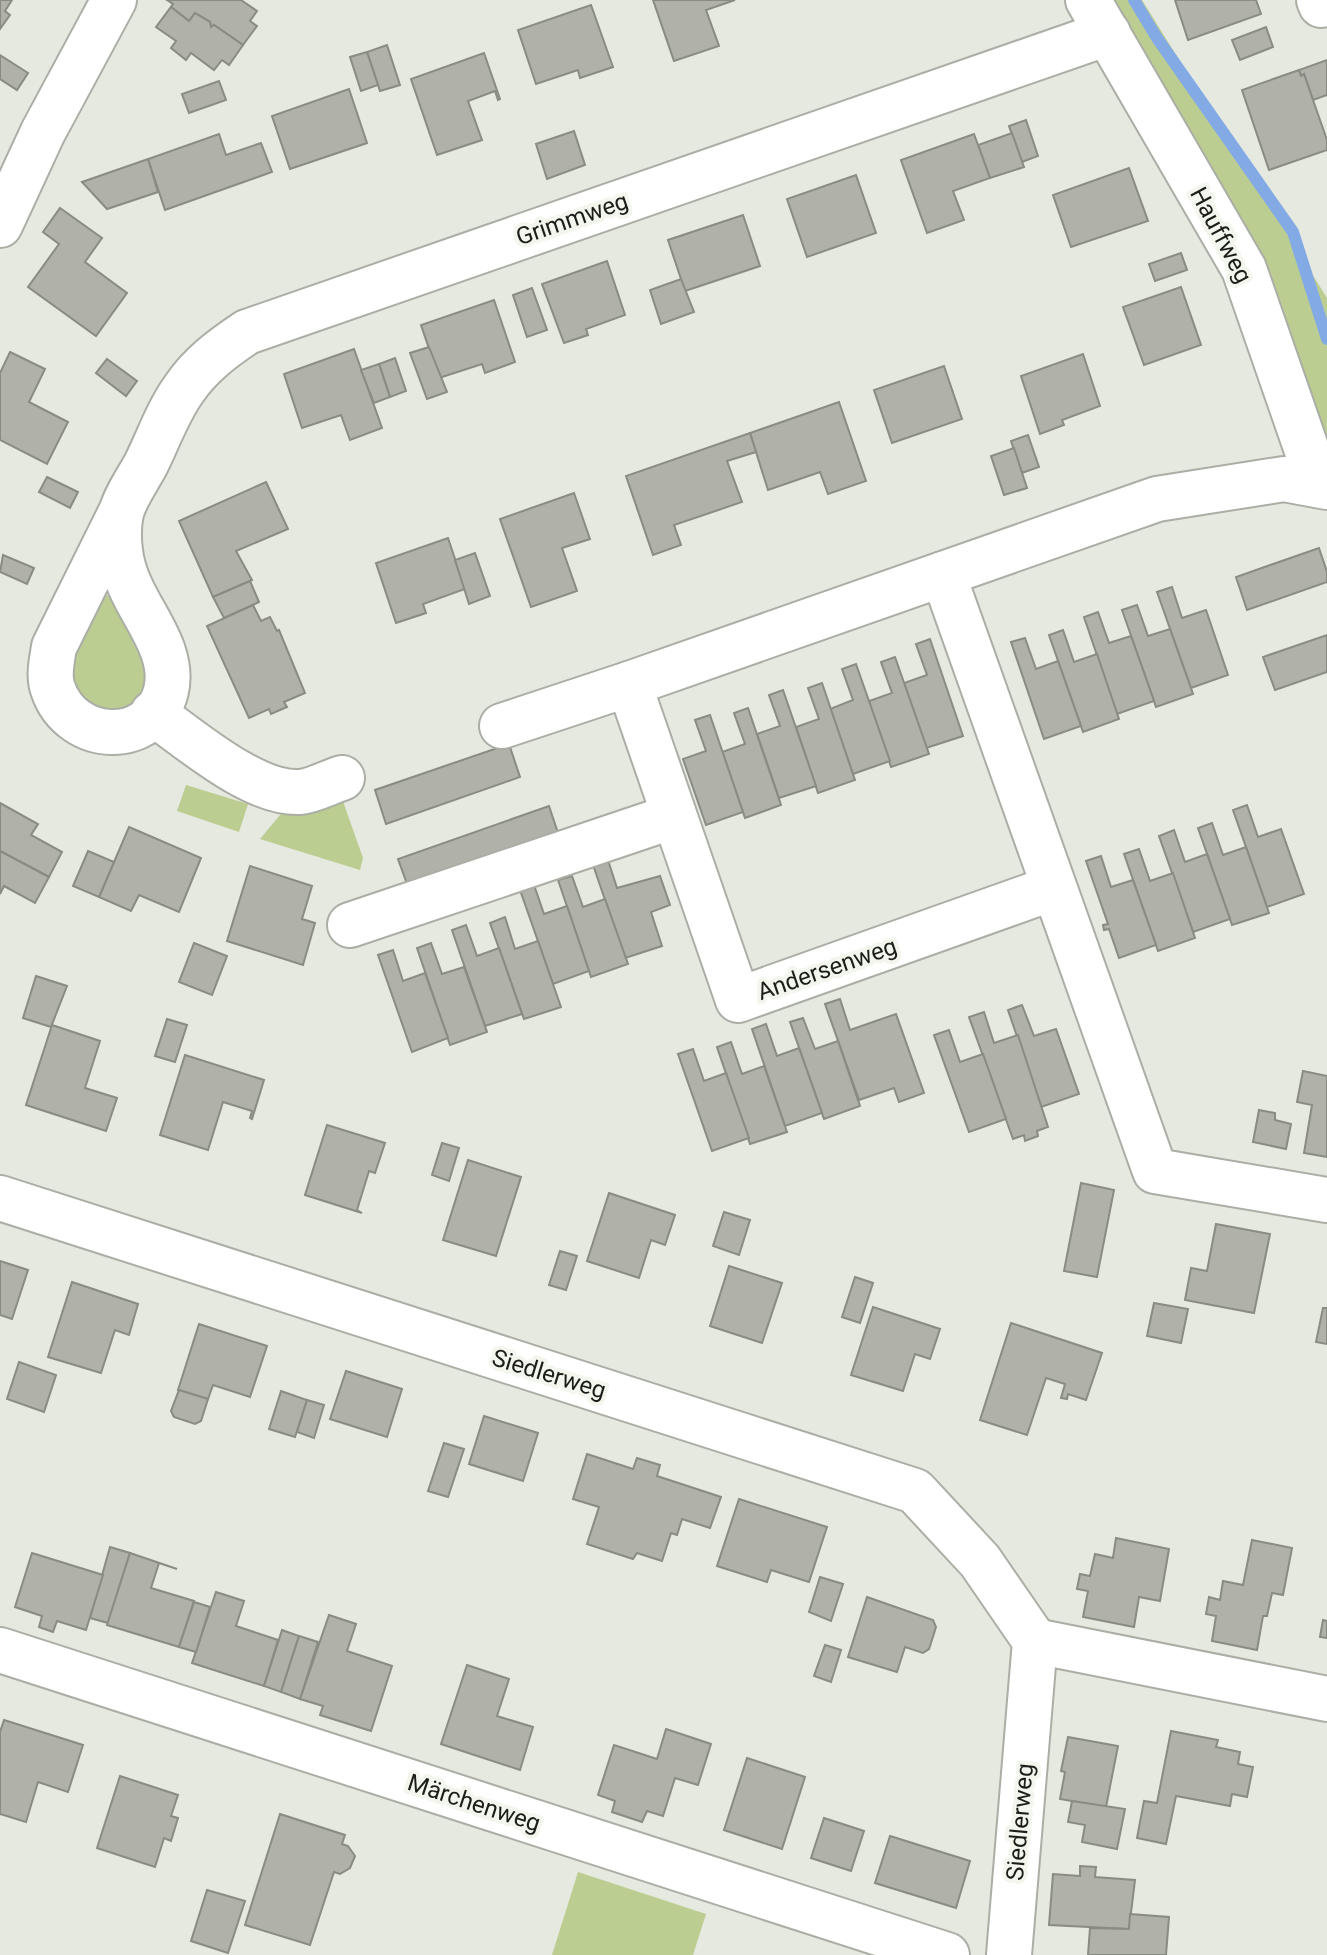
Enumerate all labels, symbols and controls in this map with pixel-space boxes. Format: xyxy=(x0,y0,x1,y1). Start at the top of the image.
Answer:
street label: Hauffweg xyxy=(1184,182,1258,288)
street label: Grimmweg xyxy=(512,187,632,251)
street label: Andersenweg xyxy=(753,932,901,1006)
street label: Siedlerweg xyxy=(489,1343,609,1405)
street label: Siedlerweg xyxy=(1001,1762,1039,1882)
street label: Märchenweg xyxy=(404,1768,544,1838)

